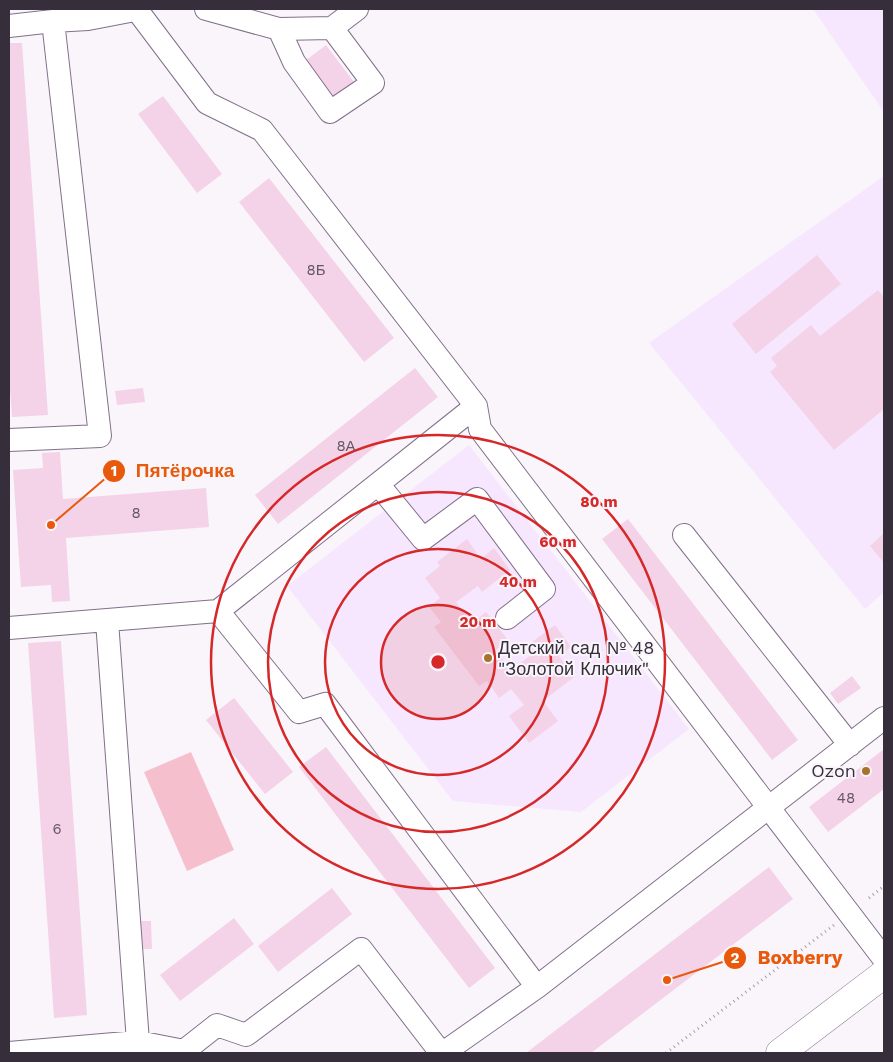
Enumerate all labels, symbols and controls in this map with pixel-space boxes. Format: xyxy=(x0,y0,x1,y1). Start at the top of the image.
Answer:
house number: 8Б xyxy=(306,261,326,279)
house number: 8А xyxy=(336,437,356,455)
callout: Пятёрочка xyxy=(101,454,244,488)
text: Пятёрочка xyxy=(136,459,235,482)
text: 1 xyxy=(111,462,117,480)
text: 80 m xyxy=(580,493,618,511)
house number: 8 xyxy=(131,504,141,522)
text: 60 m xyxy=(539,533,577,551)
text: 40 m xyxy=(499,573,537,591)
text: 20 m xyxy=(459,613,497,631)
place label: Детский сад № 48 "Золотой Ключик" xyxy=(498,637,654,679)
marker: Детский сад № 48 "Золотой Ключик" xyxy=(482,652,494,664)
centre of rings xyxy=(429,653,447,671)
place label: Ozon xyxy=(811,760,856,781)
marker: Ozon xyxy=(860,765,872,777)
house number: 48 xyxy=(837,789,855,807)
house number: 6 xyxy=(52,820,62,838)
callout: Boxberry xyxy=(722,941,852,975)
text: Boxberry xyxy=(757,946,843,969)
text: 2 xyxy=(731,949,740,967)

